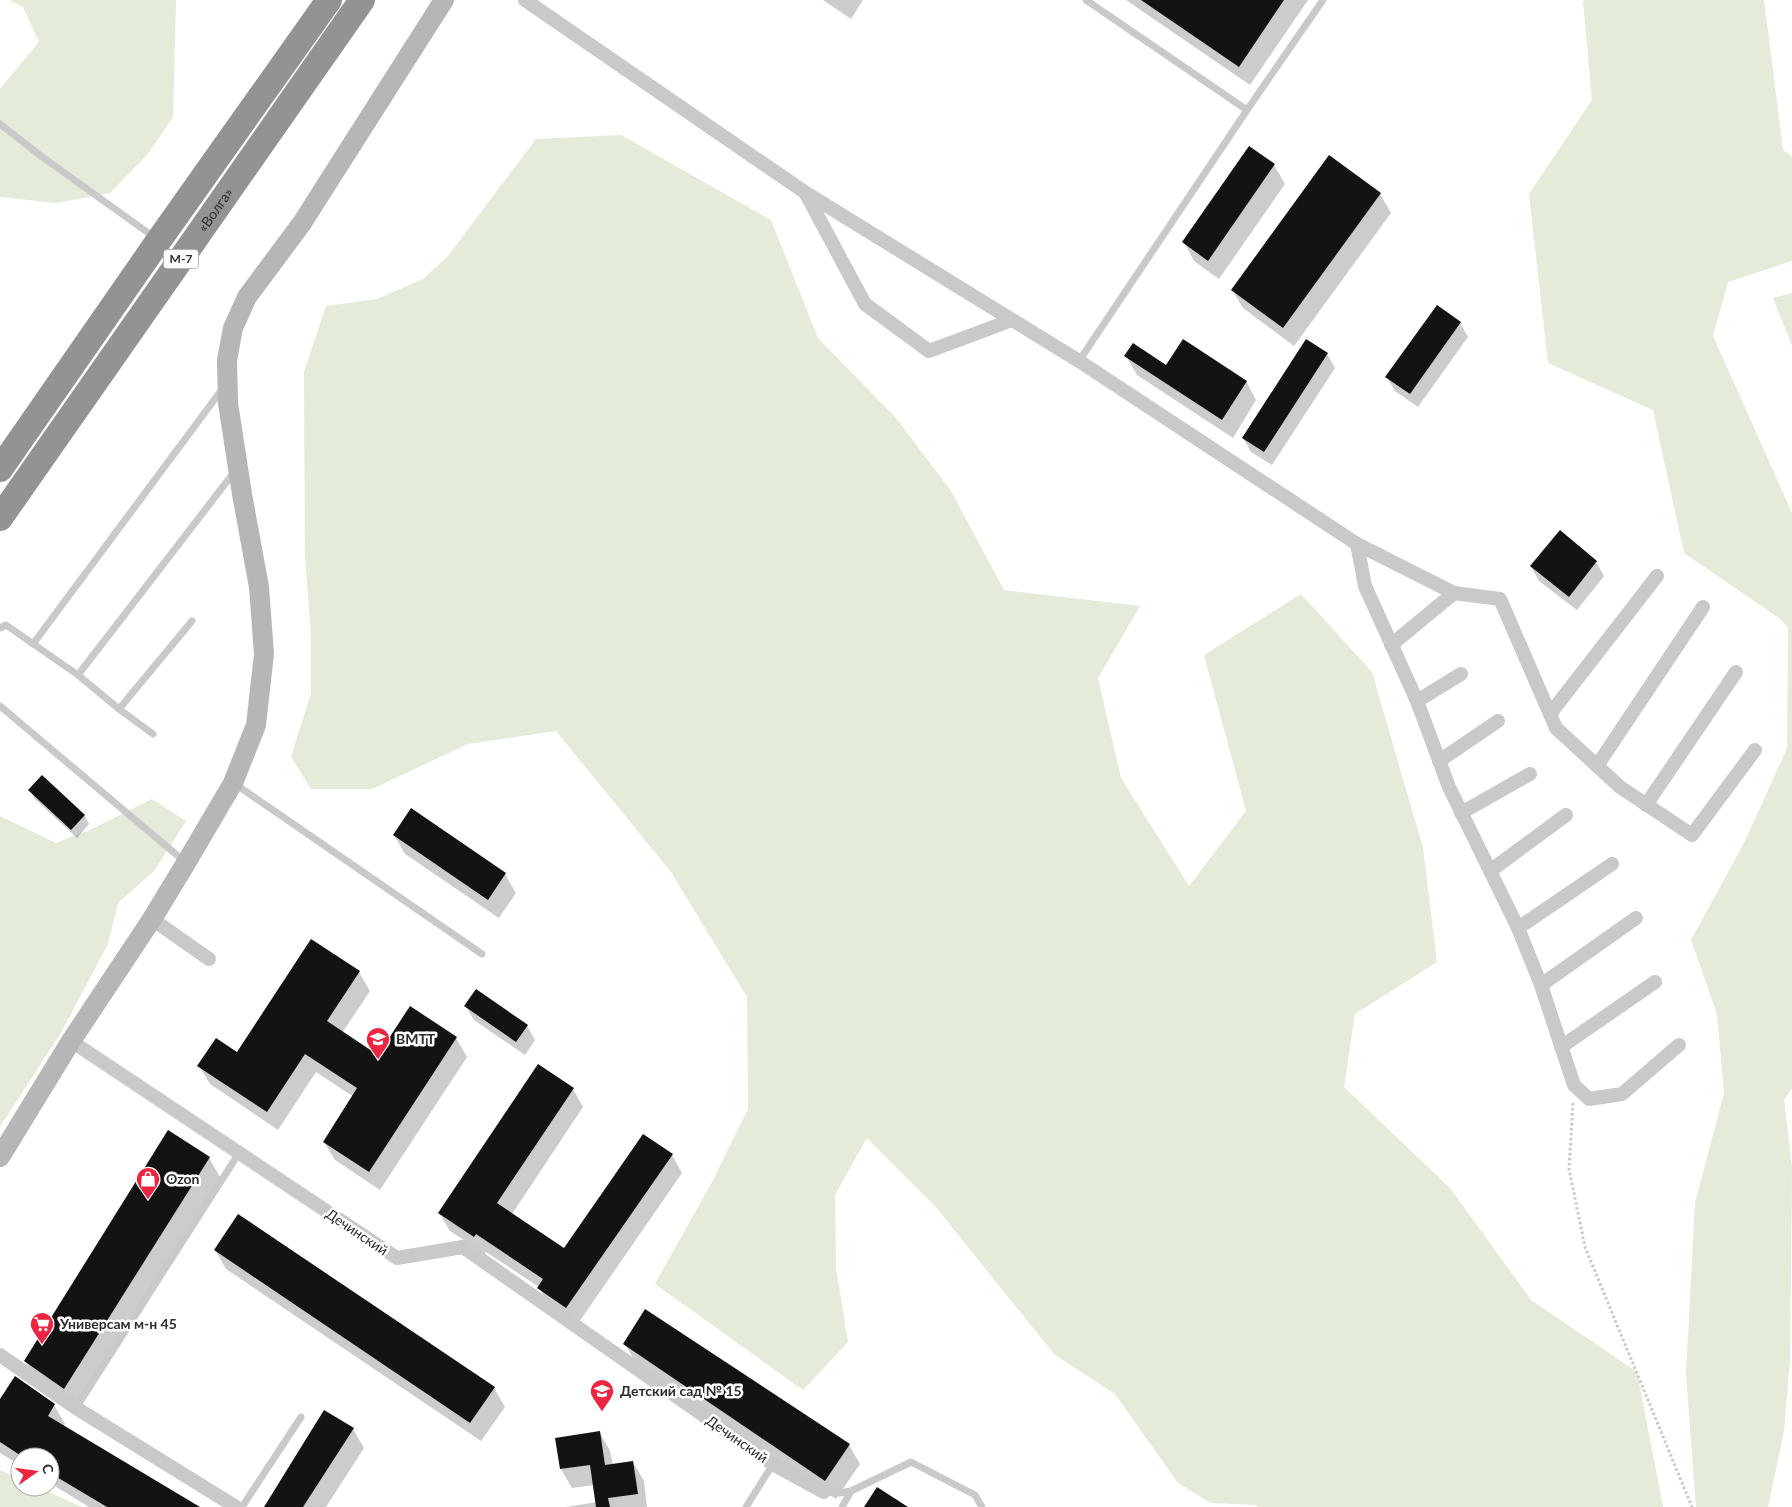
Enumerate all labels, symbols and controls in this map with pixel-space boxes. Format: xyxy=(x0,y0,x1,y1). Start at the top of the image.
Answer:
street label: «Волга» xyxy=(194,184,236,235)
road number: М-7 xyxy=(164,250,198,268)
school or university icon: ВМТТ xyxy=(365,1026,391,1060)
place label: ВМТТ xyxy=(396,1030,436,1047)
shop icon: Ozon xyxy=(135,1166,161,1200)
place label: Ozon xyxy=(166,1170,200,1187)
street label: Дечинский xyxy=(323,1205,392,1259)
supermarket icon: Универсам м-н 45 xyxy=(29,1311,55,1345)
place label: Универсам м-н 45 xyxy=(59,1315,177,1332)
school or university icon: Детский сад № 15 xyxy=(589,1378,615,1412)
place label: Детский сад № 15 xyxy=(620,1382,742,1399)
street label: Дечинский xyxy=(703,1411,771,1466)
north arrow xyxy=(10,1447,60,1497)
text: С xyxy=(39,1462,58,1476)

